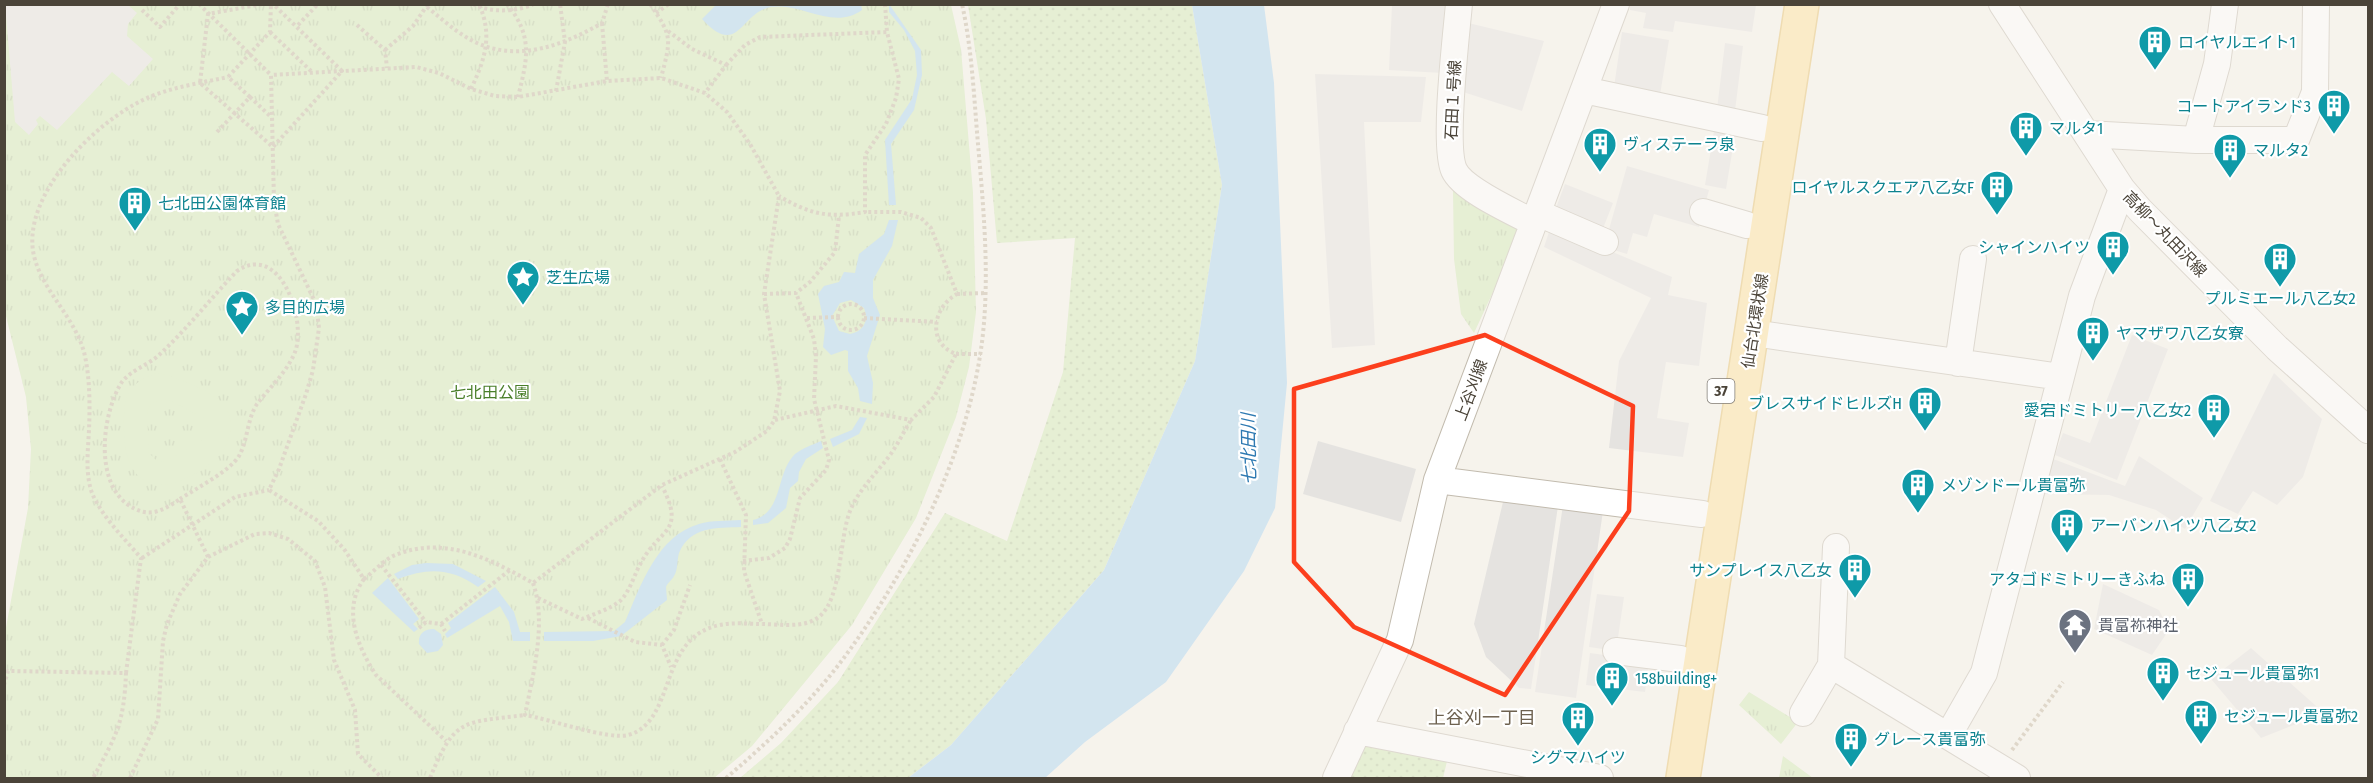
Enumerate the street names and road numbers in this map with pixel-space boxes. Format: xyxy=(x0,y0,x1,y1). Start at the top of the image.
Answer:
street label: 石田１号線 xyxy=(1441,60,1465,140)
street label: 高柳～丸田沢線 xyxy=(2119,187,2211,281)
street label: 仙台北環状線 xyxy=(1738,272,1772,370)
street label: 上谷刈線 xyxy=(1451,357,1491,423)
road number: 37 xyxy=(1708,379,1734,403)

